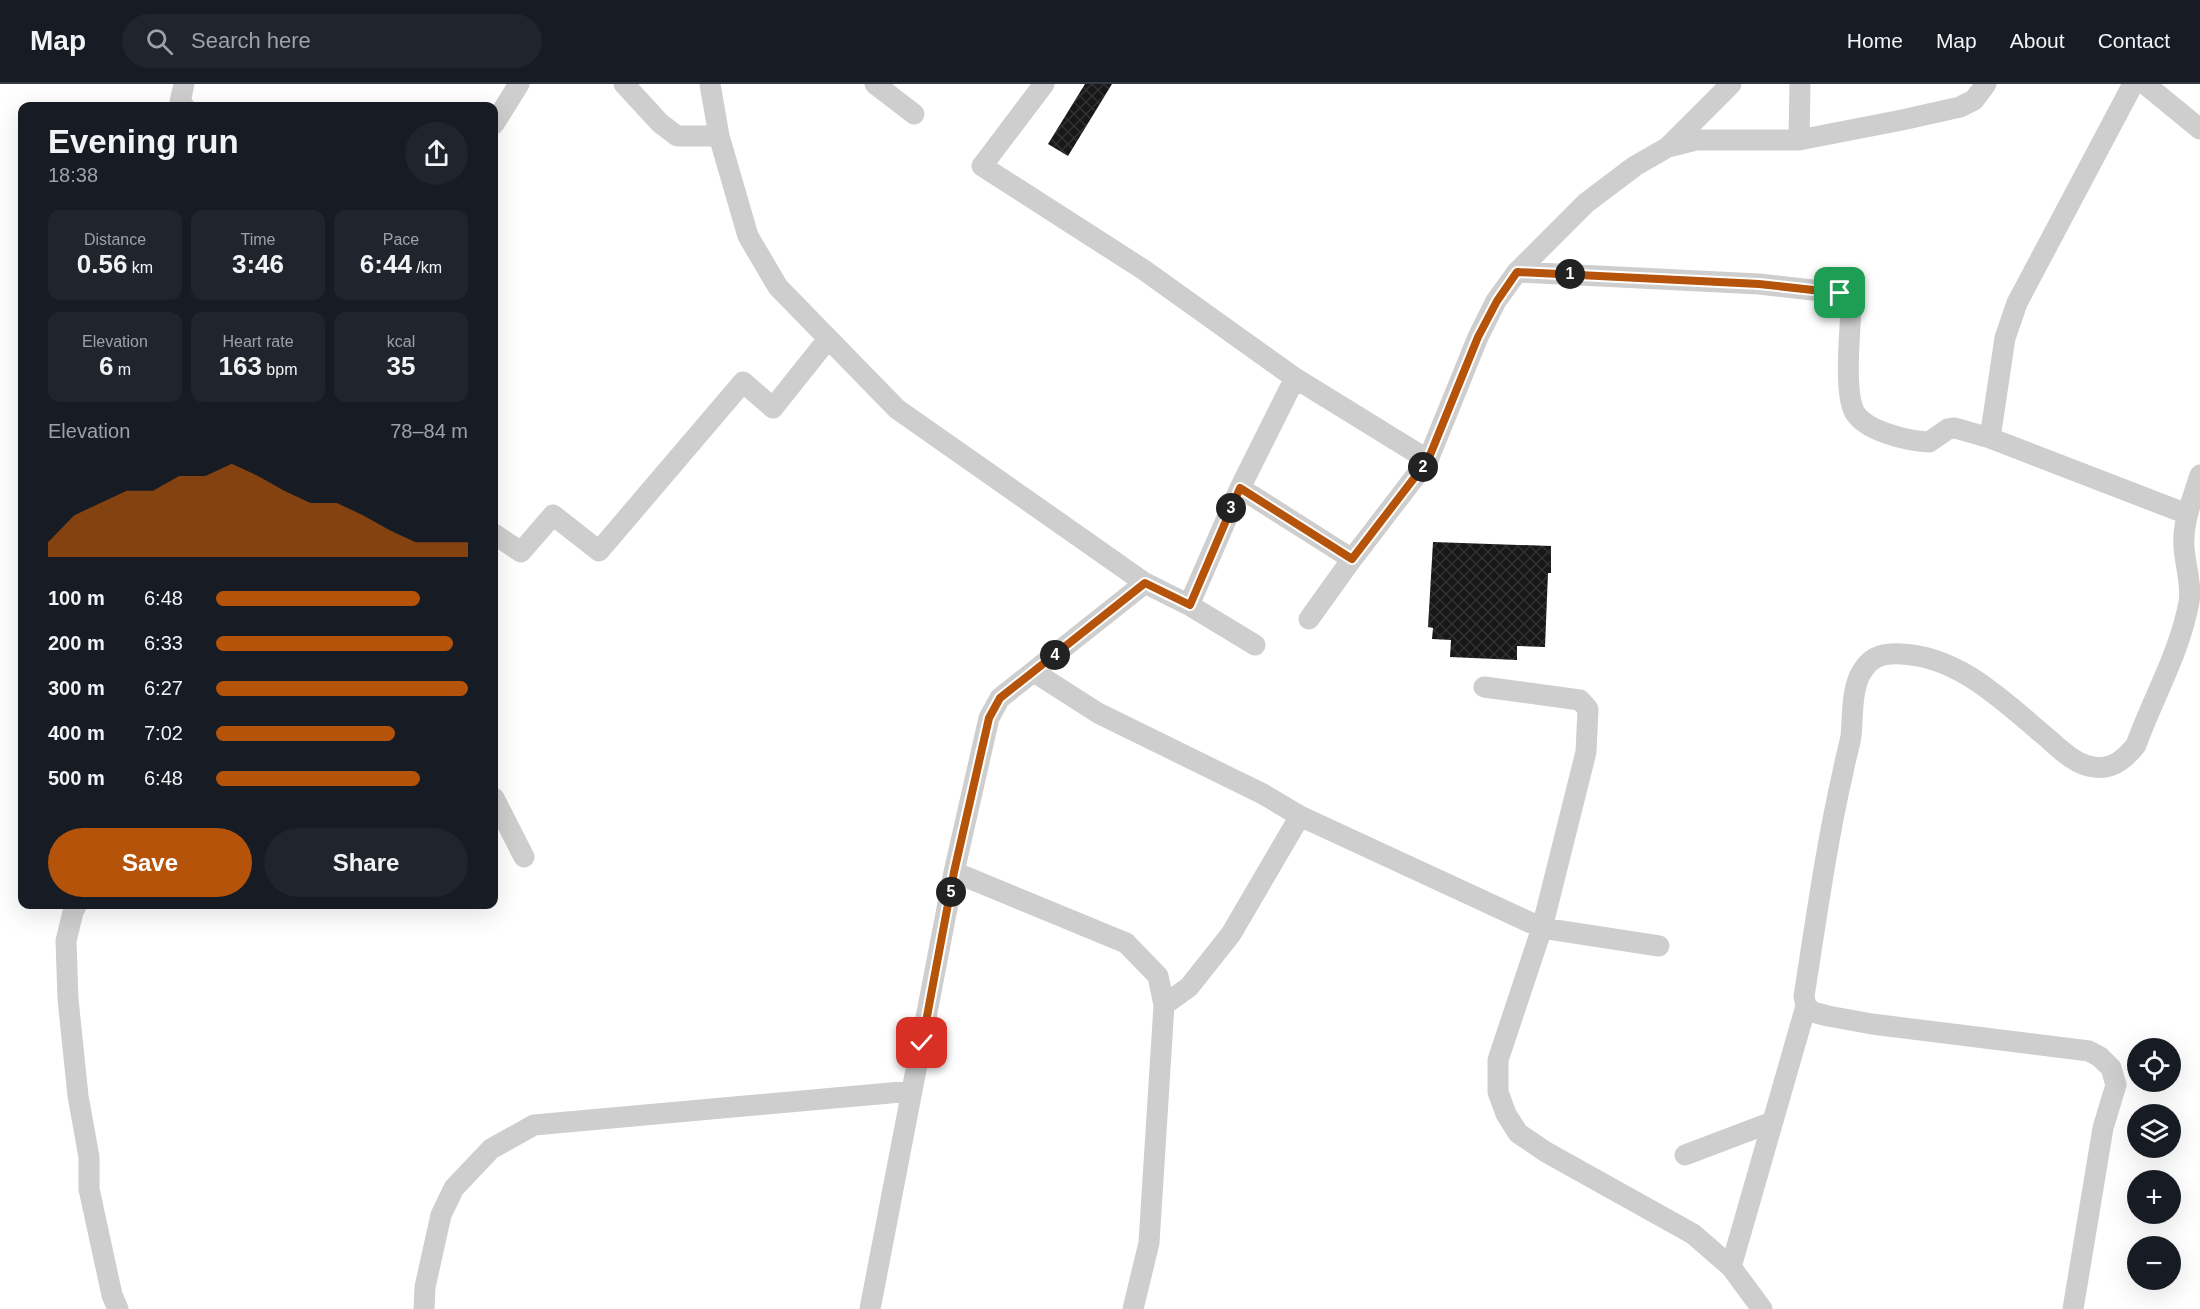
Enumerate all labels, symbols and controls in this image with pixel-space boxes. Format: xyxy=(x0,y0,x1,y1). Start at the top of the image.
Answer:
search box xyxy=(122,14,542,68)
text: Map xyxy=(30,25,86,56)
icon: search xyxy=(143,25,176,58)
text: Search here xyxy=(191,28,311,53)
text: Home xyxy=(1847,29,1903,52)
text: Map xyxy=(1936,29,1977,52)
text: About xyxy=(2010,29,2065,52)
text: Contact xyxy=(2098,29,2170,52)
button: share xyxy=(405,122,468,185)
text: Evening run xyxy=(48,123,239,160)
text: 18:38 xyxy=(48,164,98,186)
text: Distance xyxy=(84,231,146,248)
text: Time xyxy=(241,231,275,248)
text: Pace xyxy=(383,231,419,248)
text: 0.56 xyxy=(77,249,127,279)
text: 3:46 xyxy=(232,249,284,279)
text: 6:44 xyxy=(360,249,412,279)
text: km xyxy=(127,259,153,276)
text: /km xyxy=(412,259,442,276)
pin: 1 xyxy=(1555,259,1585,289)
text: 1 xyxy=(1566,265,1574,282)
pin xyxy=(1814,267,1865,318)
icon: arrive xyxy=(1823,276,1856,309)
text: Elevation xyxy=(82,333,148,350)
text: Heart rate xyxy=(222,333,294,350)
text: kcal xyxy=(387,333,415,350)
text: 6 xyxy=(99,351,113,381)
text: 163 xyxy=(219,351,262,381)
text: 35 xyxy=(387,351,415,381)
text: m xyxy=(113,361,131,378)
text: bpm xyxy=(262,361,297,378)
text: Elevation xyxy=(48,420,130,442)
text: 78–84 m xyxy=(390,420,468,442)
pin: 2 xyxy=(1408,452,1438,482)
text: 2 xyxy=(1419,458,1427,475)
pin: 3 xyxy=(1216,493,1246,523)
text: 3 xyxy=(1227,499,1235,516)
text: 100 m xyxy=(48,587,105,609)
text: 6:48 xyxy=(144,587,183,609)
text: 200 m xyxy=(48,632,105,654)
text: 6:33 xyxy=(144,632,183,654)
pin: 4 xyxy=(1040,640,1070,670)
text: 4 xyxy=(1051,646,1059,663)
text: 300 m xyxy=(48,677,105,699)
text: 6:27 xyxy=(144,677,183,699)
text: 400 m xyxy=(48,722,105,744)
text: 7:02 xyxy=(144,722,183,744)
text: 500 m xyxy=(48,767,105,789)
text: 6:48 xyxy=(144,767,183,789)
button: Save xyxy=(48,828,252,897)
button: Share xyxy=(264,828,468,897)
pin: 5 xyxy=(936,877,966,907)
text: 5 xyxy=(947,883,955,900)
pin xyxy=(896,1017,947,1068)
icon: check xyxy=(905,1026,938,1059)
map controls xyxy=(2127,1038,2181,1290)
button: locate xyxy=(2127,1038,2181,1092)
button: layers xyxy=(2127,1104,2181,1158)
button: + xyxy=(2127,1170,2181,1224)
button: − xyxy=(2127,1236,2181,1290)

